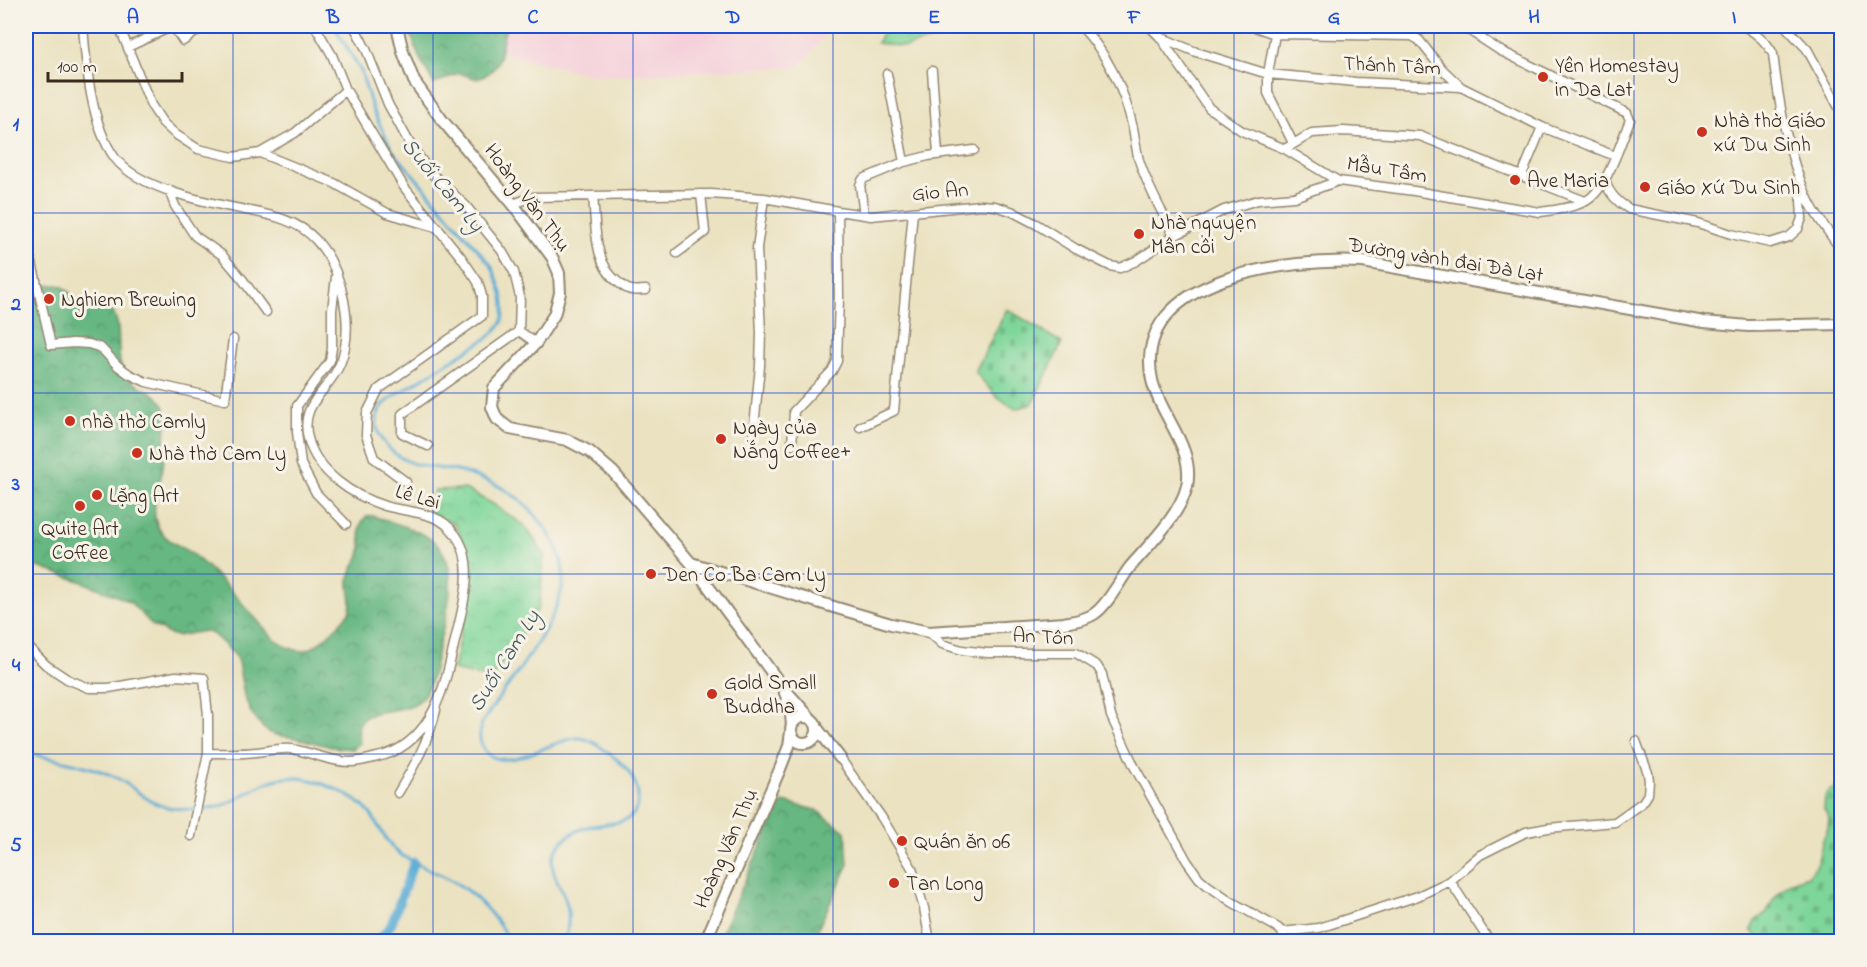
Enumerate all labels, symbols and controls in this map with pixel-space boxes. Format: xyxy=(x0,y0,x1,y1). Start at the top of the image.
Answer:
text: A xyxy=(127,4,139,33)
text: B xyxy=(325,4,340,33)
text: C xyxy=(528,4,539,33)
text: D xyxy=(725,4,740,33)
text: E xyxy=(928,4,940,33)
text: F xyxy=(1127,4,1141,33)
text: G xyxy=(1328,4,1341,33)
text: H xyxy=(1528,4,1540,33)
text: I xyxy=(1732,4,1737,33)
scale bar xyxy=(48,45,182,83)
street label: Thánh Tâm xyxy=(1342,49,1442,85)
place label: Yên Homestay in Da Lat xyxy=(1555,52,1679,106)
text: 100 m xyxy=(57,55,97,81)
marker: Yên Homestay in Da Lat xyxy=(1536,70,1550,84)
place label: Nhà thờ Giáo xứ Du Sinh xyxy=(1713,107,1826,161)
text: 1 xyxy=(13,111,20,140)
marker: Nhà thờ Giáo xứ Du Sinh xyxy=(1695,125,1709,139)
water label: Suối Cam Ly xyxy=(393,132,491,241)
street label: Hoàng Văn Thụ xyxy=(474,138,577,260)
street label: Mẫu Tâm xyxy=(1344,150,1429,192)
place label: Ave Maria xyxy=(1527,167,1609,197)
marker: Ave Maria xyxy=(1508,173,1522,187)
place label: Giáo Xứ Du Sinh xyxy=(1657,174,1800,204)
street label: Gio An xyxy=(911,176,970,210)
marker: Giáo Xứ Du Sinh xyxy=(1638,180,1652,194)
place label: Nhà nguyện Mân côi xyxy=(1151,209,1256,263)
marker: Nhà nguyện Mân côi xyxy=(1132,227,1146,241)
street label: Đường vành đai Đà Lạt xyxy=(1345,231,1545,293)
place label: Nghiem Brewing xyxy=(61,286,196,318)
text: 2 xyxy=(10,291,21,320)
marker: Nghiem Brewing xyxy=(42,292,56,306)
place label: nhà thờ Camly xyxy=(82,408,206,440)
marker: nhà thờ Camly xyxy=(63,414,77,428)
place label: Ngày của Nắng Coffee+ xyxy=(733,414,851,470)
marker: Ngày của Nắng Coffee+ xyxy=(714,432,728,446)
place label: Nhà thờ Cam Ly xyxy=(149,440,286,472)
marker: Nhà thờ Cam Ly xyxy=(130,446,144,460)
text: 3 xyxy=(11,471,20,500)
street label: Lê Lai xyxy=(392,477,443,519)
place label: Lặng Art xyxy=(109,482,179,514)
marker: Lặng Art xyxy=(90,488,104,502)
marker: Quite Art Coffee xyxy=(73,499,87,513)
place label: Quite Art Coffee xyxy=(41,515,119,569)
place label: Den Co Ba Cam Ly xyxy=(662,561,826,593)
marker: Den Co Ba Cam Ly xyxy=(644,567,658,581)
water label: Suối Cam Ly xyxy=(462,604,550,719)
street label: An Tôn xyxy=(1012,621,1074,655)
text: 4 xyxy=(12,652,21,681)
place label: Gold Small Buddha xyxy=(723,669,816,723)
marker: Gold Small Buddha xyxy=(705,687,719,701)
street label: Hoàng Văn Thụ xyxy=(687,784,769,915)
place label: Quán ăn 06 xyxy=(914,828,1010,858)
text: 5 xyxy=(10,832,22,861)
marker: Quán ăn 06 xyxy=(895,834,909,848)
place label: Tan Long xyxy=(906,870,983,902)
marker: Tan Long xyxy=(887,876,901,890)

